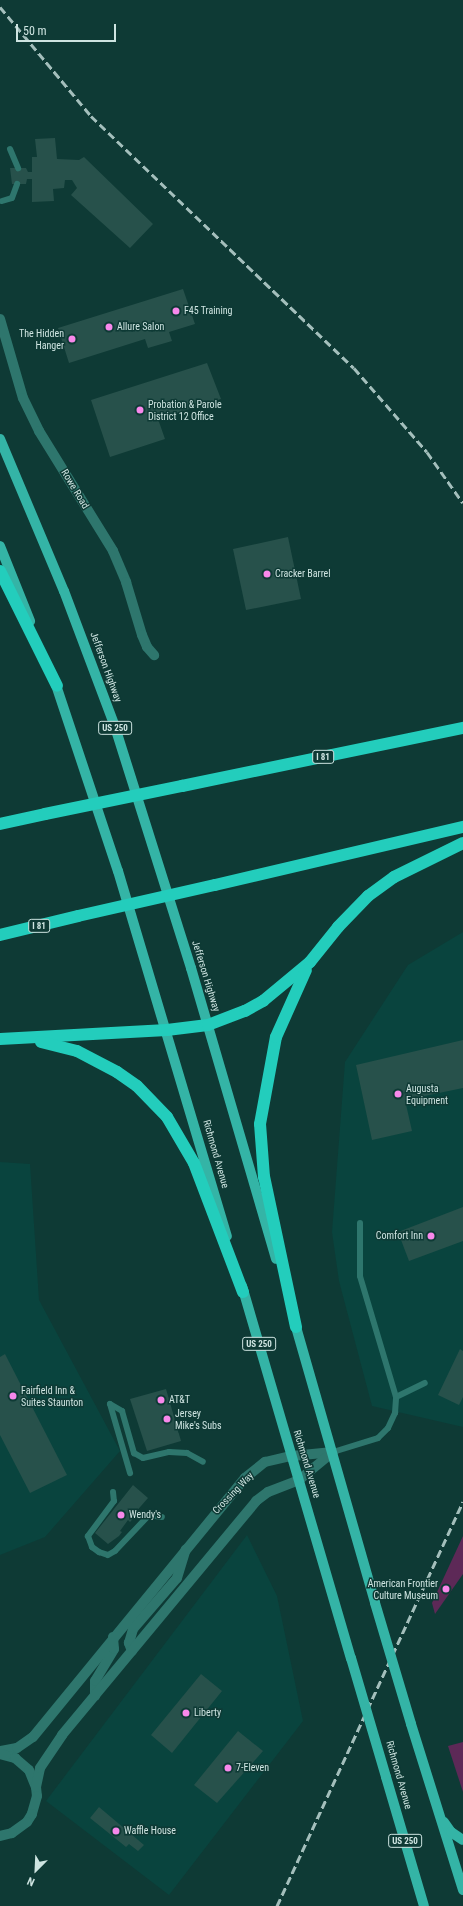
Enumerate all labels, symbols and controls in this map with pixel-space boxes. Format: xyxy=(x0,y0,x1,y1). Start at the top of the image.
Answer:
scale bar xyxy=(18,16,118,42)
text: 50 m xyxy=(23,24,47,38)
place label: F45 Training xyxy=(184,305,233,317)
marker: F45 Training xyxy=(171,306,181,316)
place label: Allure Salon xyxy=(117,321,164,333)
marker: Allure Salon xyxy=(104,322,114,332)
place label: The Hidden Hanger xyxy=(19,327,64,350)
marker: The Hidden Hanger xyxy=(67,334,77,344)
place label: Probation & Parole District 12 Office xyxy=(148,398,222,422)
marker: Probation & Parole District 12 Office xyxy=(135,405,145,415)
street label: Rowe Road xyxy=(59,467,91,511)
place label: Cracker Barrel xyxy=(275,568,331,580)
marker: Cracker Barrel xyxy=(262,569,272,579)
street label: Jefferson Highway xyxy=(88,630,124,704)
road number: US 250 xyxy=(98,721,132,735)
road number: I 81 xyxy=(312,750,334,764)
road number: I 81 xyxy=(28,919,50,933)
street label: Jefferson Highway xyxy=(189,939,223,1013)
place label: Augusta Equipment xyxy=(406,1082,448,1106)
marker: Augusta Equipment xyxy=(393,1089,403,1099)
street label: Richmond Avenue xyxy=(201,1118,231,1190)
place label: Comfort Inn xyxy=(376,1230,423,1242)
marker: Comfort Inn xyxy=(426,1231,436,1241)
road number: US 250 xyxy=(242,1337,276,1351)
place label: Fairfield Inn & Suites Staunton xyxy=(21,1384,83,1408)
marker: Fairfield Inn & Suites Staunton xyxy=(8,1391,18,1401)
place label: AT&T xyxy=(169,1394,190,1406)
marker: AT&T xyxy=(156,1395,166,1405)
place label: Jersey Mike's Subs xyxy=(175,1407,222,1430)
marker: Jersey Mike's Subs xyxy=(162,1414,172,1424)
street label: Richmond Avenue xyxy=(291,1429,323,1499)
street label: Crossing Way xyxy=(210,1470,256,1516)
place label: Wendy's xyxy=(129,1509,161,1521)
marker: Wendy's xyxy=(116,1510,126,1520)
place label: American Frontier Culture Museum xyxy=(368,1577,438,1600)
marker: American Frontier Culture Museum xyxy=(441,1584,451,1594)
place label: Liberty xyxy=(194,1707,221,1719)
marker: Liberty xyxy=(181,1708,191,1718)
street label: Richmond Avenue xyxy=(384,1739,414,1811)
place label: 7-Eleven xyxy=(236,1762,269,1774)
marker: 7-Eleven xyxy=(223,1763,233,1773)
place label: Waffle House xyxy=(124,1825,176,1837)
marker: Waffle House xyxy=(111,1826,121,1836)
road number: US 250 xyxy=(388,1834,422,1848)
north arrow xyxy=(16,1850,56,1890)
text: N xyxy=(25,1874,37,1889)

